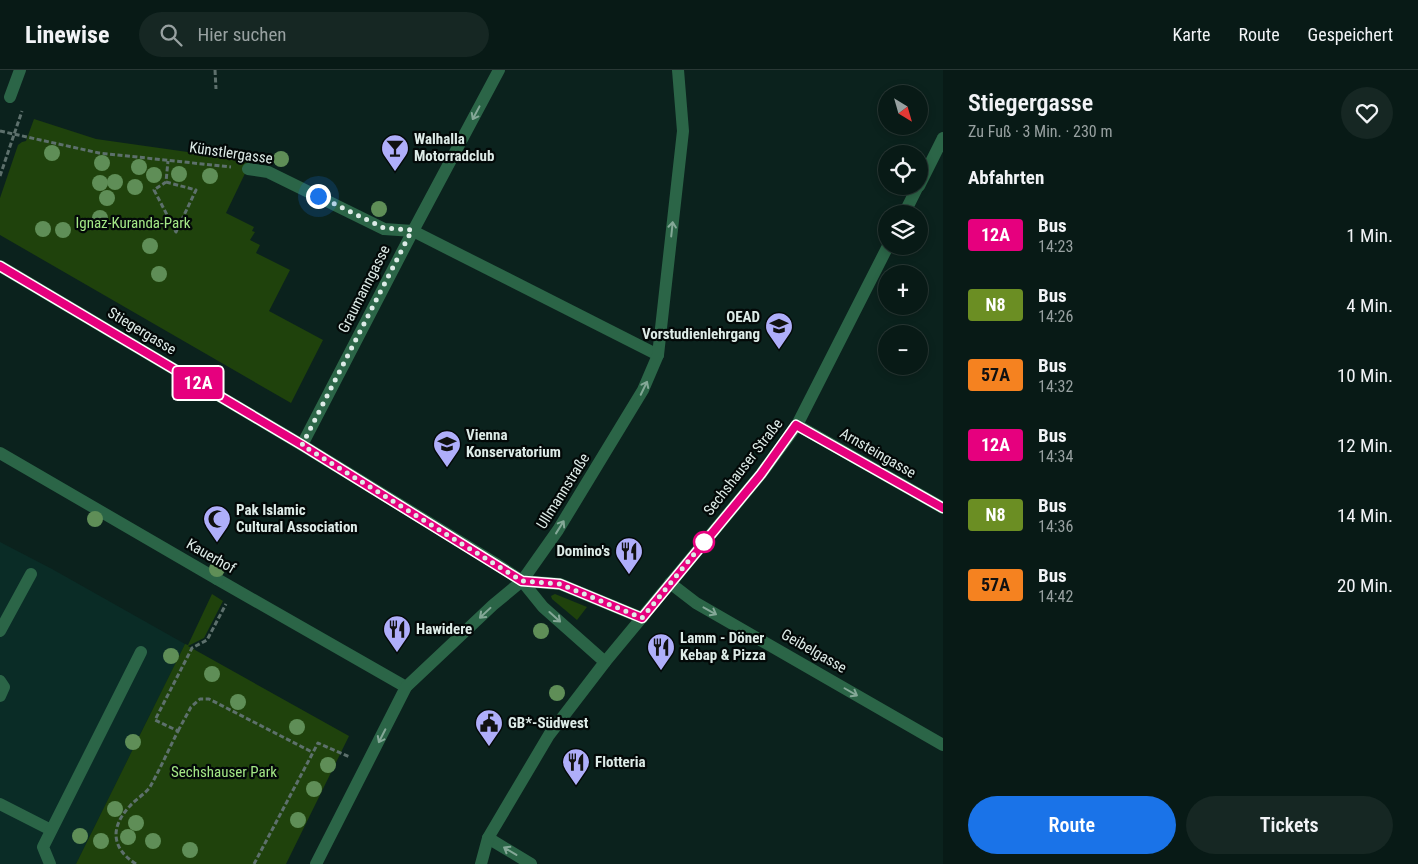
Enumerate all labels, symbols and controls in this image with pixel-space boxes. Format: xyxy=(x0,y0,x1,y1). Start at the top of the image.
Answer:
search box xyxy=(139,12,489,57)
text: Linewise xyxy=(25,21,109,49)
icon: search xyxy=(157,21,185,49)
text: Hier suchen xyxy=(197,23,287,46)
text: Karte xyxy=(1172,24,1211,45)
text: Route xyxy=(1239,24,1280,45)
text: Gespeichert xyxy=(1308,24,1393,45)
north arrow xyxy=(878,85,928,135)
map controls xyxy=(878,85,928,375)
button: heart xyxy=(1341,87,1393,139)
text: Stiegergasse xyxy=(968,89,1093,117)
one-way arrow xyxy=(470,105,480,120)
text: Zu Fuß · 3 Min. · 230 m xyxy=(968,122,1112,141)
place label: Walhalla Motorradclub xyxy=(414,130,494,165)
bar icon: Walhalla Motorradclub xyxy=(380,133,410,172)
street label: Künstlergasse xyxy=(188,138,274,168)
button: locate xyxy=(878,145,928,195)
text: Abfahrten xyxy=(968,166,1044,189)
your location xyxy=(306,184,331,209)
button: layers xyxy=(878,205,928,255)
park label: Ignaz-Kuranda-Park xyxy=(76,214,191,232)
text: Bus xyxy=(1038,214,1067,237)
one-way arrow xyxy=(667,221,677,237)
text: 12A xyxy=(981,224,1010,245)
text: 1 Min. xyxy=(1346,224,1393,247)
text: 14:23 xyxy=(1038,237,1073,256)
street label: Graumanngasse xyxy=(334,242,394,336)
button: + xyxy=(878,265,928,315)
text: Bus xyxy=(1038,284,1067,307)
text: N8 xyxy=(985,294,1006,315)
text: 4 Min. xyxy=(1346,294,1393,317)
street label: Stiegergasse xyxy=(104,303,180,359)
text: 14:26 xyxy=(1038,307,1073,326)
place label: OEAD Vorstudienlehrgang xyxy=(642,308,760,343)
school or university icon: OEAD Vorstudienlehrgang xyxy=(764,311,794,350)
button: − xyxy=(878,325,928,375)
text: Bus xyxy=(1038,354,1067,377)
text: 57A xyxy=(981,364,1010,385)
text: 10 Min. xyxy=(1337,364,1393,387)
line badge: 12A xyxy=(169,367,227,399)
text: 12A xyxy=(184,372,212,393)
text: 14:32 xyxy=(1038,377,1073,396)
one-way arrow xyxy=(640,381,649,396)
street label: Sechshauser Straße xyxy=(700,415,786,519)
street label: Arnsteingasse xyxy=(837,424,919,482)
text: Bus xyxy=(1038,424,1067,447)
place label: Vienna Konservatorium xyxy=(466,426,561,461)
school or university icon: Vienna Konservatorium xyxy=(432,429,462,468)
text: 12A xyxy=(981,434,1010,455)
text: 12 Min. xyxy=(1337,434,1393,457)
text: 14:34 xyxy=(1038,447,1073,466)
street label: Ullmannstraße xyxy=(533,450,593,532)
text: Bus xyxy=(1038,494,1067,517)
place label: Pak Islamic Cultural Association xyxy=(236,501,358,536)
mosque icon: Pak Islamic Cultural Association xyxy=(202,504,232,543)
text: N8 xyxy=(985,504,1006,525)
text: 14 Min. xyxy=(1337,504,1393,527)
text: 14:36 xyxy=(1038,517,1073,536)
one-way arrow xyxy=(555,520,566,534)
unlabelled marker xyxy=(693,531,715,553)
street label: Kauerhof xyxy=(183,535,239,577)
restaurant icon: Domino's xyxy=(614,536,644,575)
place label: Domino's xyxy=(556,542,610,560)
text: Bus xyxy=(1038,564,1067,587)
text: 57A xyxy=(981,574,1010,595)
text: 20 Min. xyxy=(1337,574,1393,597)
text: 14:42 xyxy=(1038,587,1073,606)
one-way arrow xyxy=(479,607,491,619)
one-way arrow xyxy=(702,607,717,616)
one-way arrow xyxy=(548,611,561,623)
restaurant icon: Hawidere xyxy=(382,614,412,653)
place label: Hawidere xyxy=(416,620,472,638)
street label: Geibelgasse xyxy=(778,625,850,677)
place label: Lamm - Döner Kebap & Pizza xyxy=(680,629,766,664)
restaurant icon: Lamm - Döner Kebap & Pizza xyxy=(646,632,676,671)
one-way arrow xyxy=(843,687,858,697)
public building icon: GB*-Südwest xyxy=(474,708,504,747)
place label: GB*-Südwest xyxy=(508,714,589,732)
one-way arrow xyxy=(377,728,387,743)
restaurant icon: Flotteria xyxy=(561,747,591,786)
place label: Flotteria xyxy=(595,753,646,771)
park label: Sechshauser Park xyxy=(171,763,277,781)
button: Route xyxy=(968,796,1176,854)
button: Tickets xyxy=(1186,796,1393,854)
one-way arrow xyxy=(503,845,517,855)

